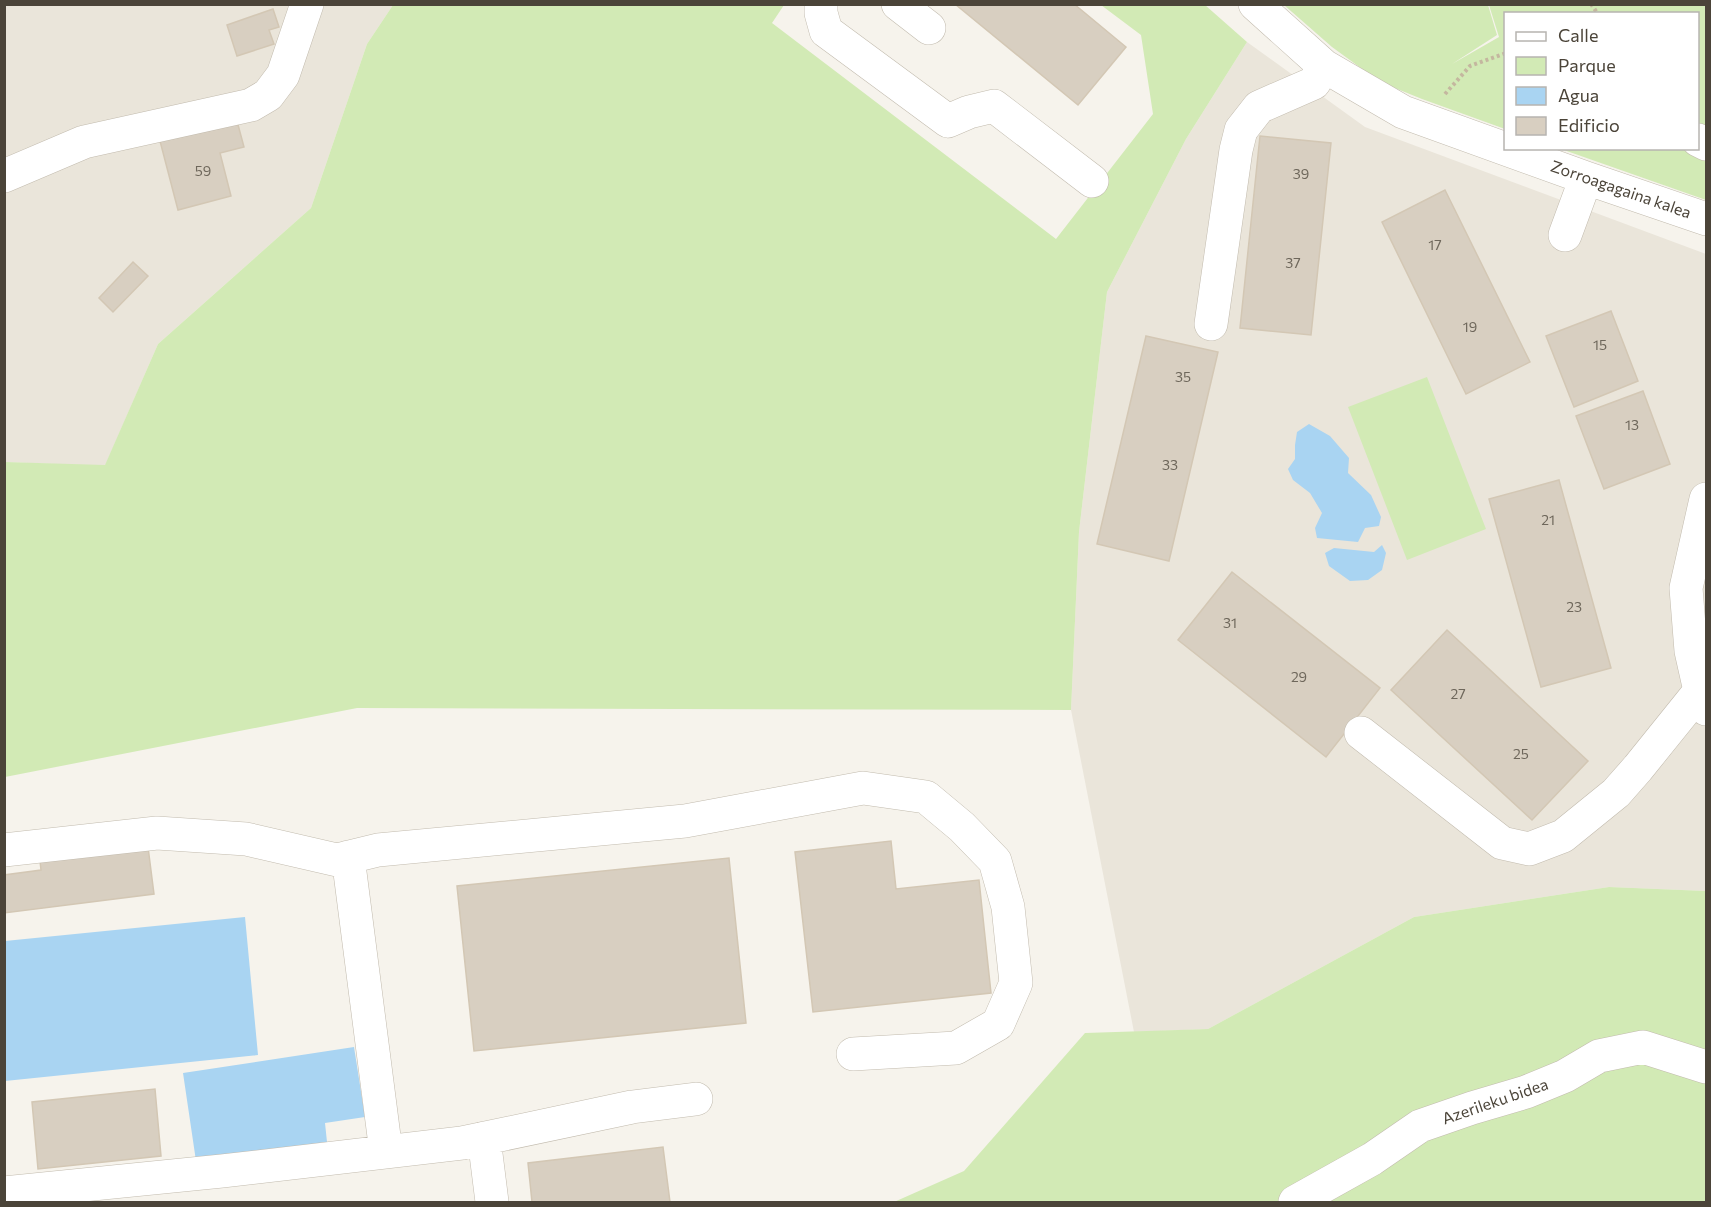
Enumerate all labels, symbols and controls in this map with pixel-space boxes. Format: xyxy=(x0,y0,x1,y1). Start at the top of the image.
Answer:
legend xyxy=(1504,12,1699,150)
text: Calle xyxy=(1558,24,1598,46)
text: Parque xyxy=(1558,54,1616,76)
text: Agua xyxy=(1558,84,1599,106)
text: Edificio xyxy=(1558,114,1620,136)
street label: Zorroagagaina kalea xyxy=(1548,156,1694,221)
house number: 59 xyxy=(195,162,211,179)
house number: 39 xyxy=(1293,165,1309,182)
house number: 17 xyxy=(1428,236,1442,253)
house number: 37 xyxy=(1285,254,1301,271)
house number: 19 xyxy=(1463,318,1477,335)
house number: 15 xyxy=(1593,336,1607,353)
house number: 35 xyxy=(1175,368,1191,385)
house number: 13 xyxy=(1625,416,1639,433)
house number: 33 xyxy=(1162,456,1178,473)
house number: 21 xyxy=(1541,511,1555,528)
house number: 23 xyxy=(1566,598,1582,615)
house number: 31 xyxy=(1223,614,1237,631)
house number: 29 xyxy=(1291,668,1307,685)
house number: 27 xyxy=(1450,685,1466,702)
house number: 25 xyxy=(1513,745,1529,762)
street label: Azerileku bidea xyxy=(1439,1074,1550,1128)

